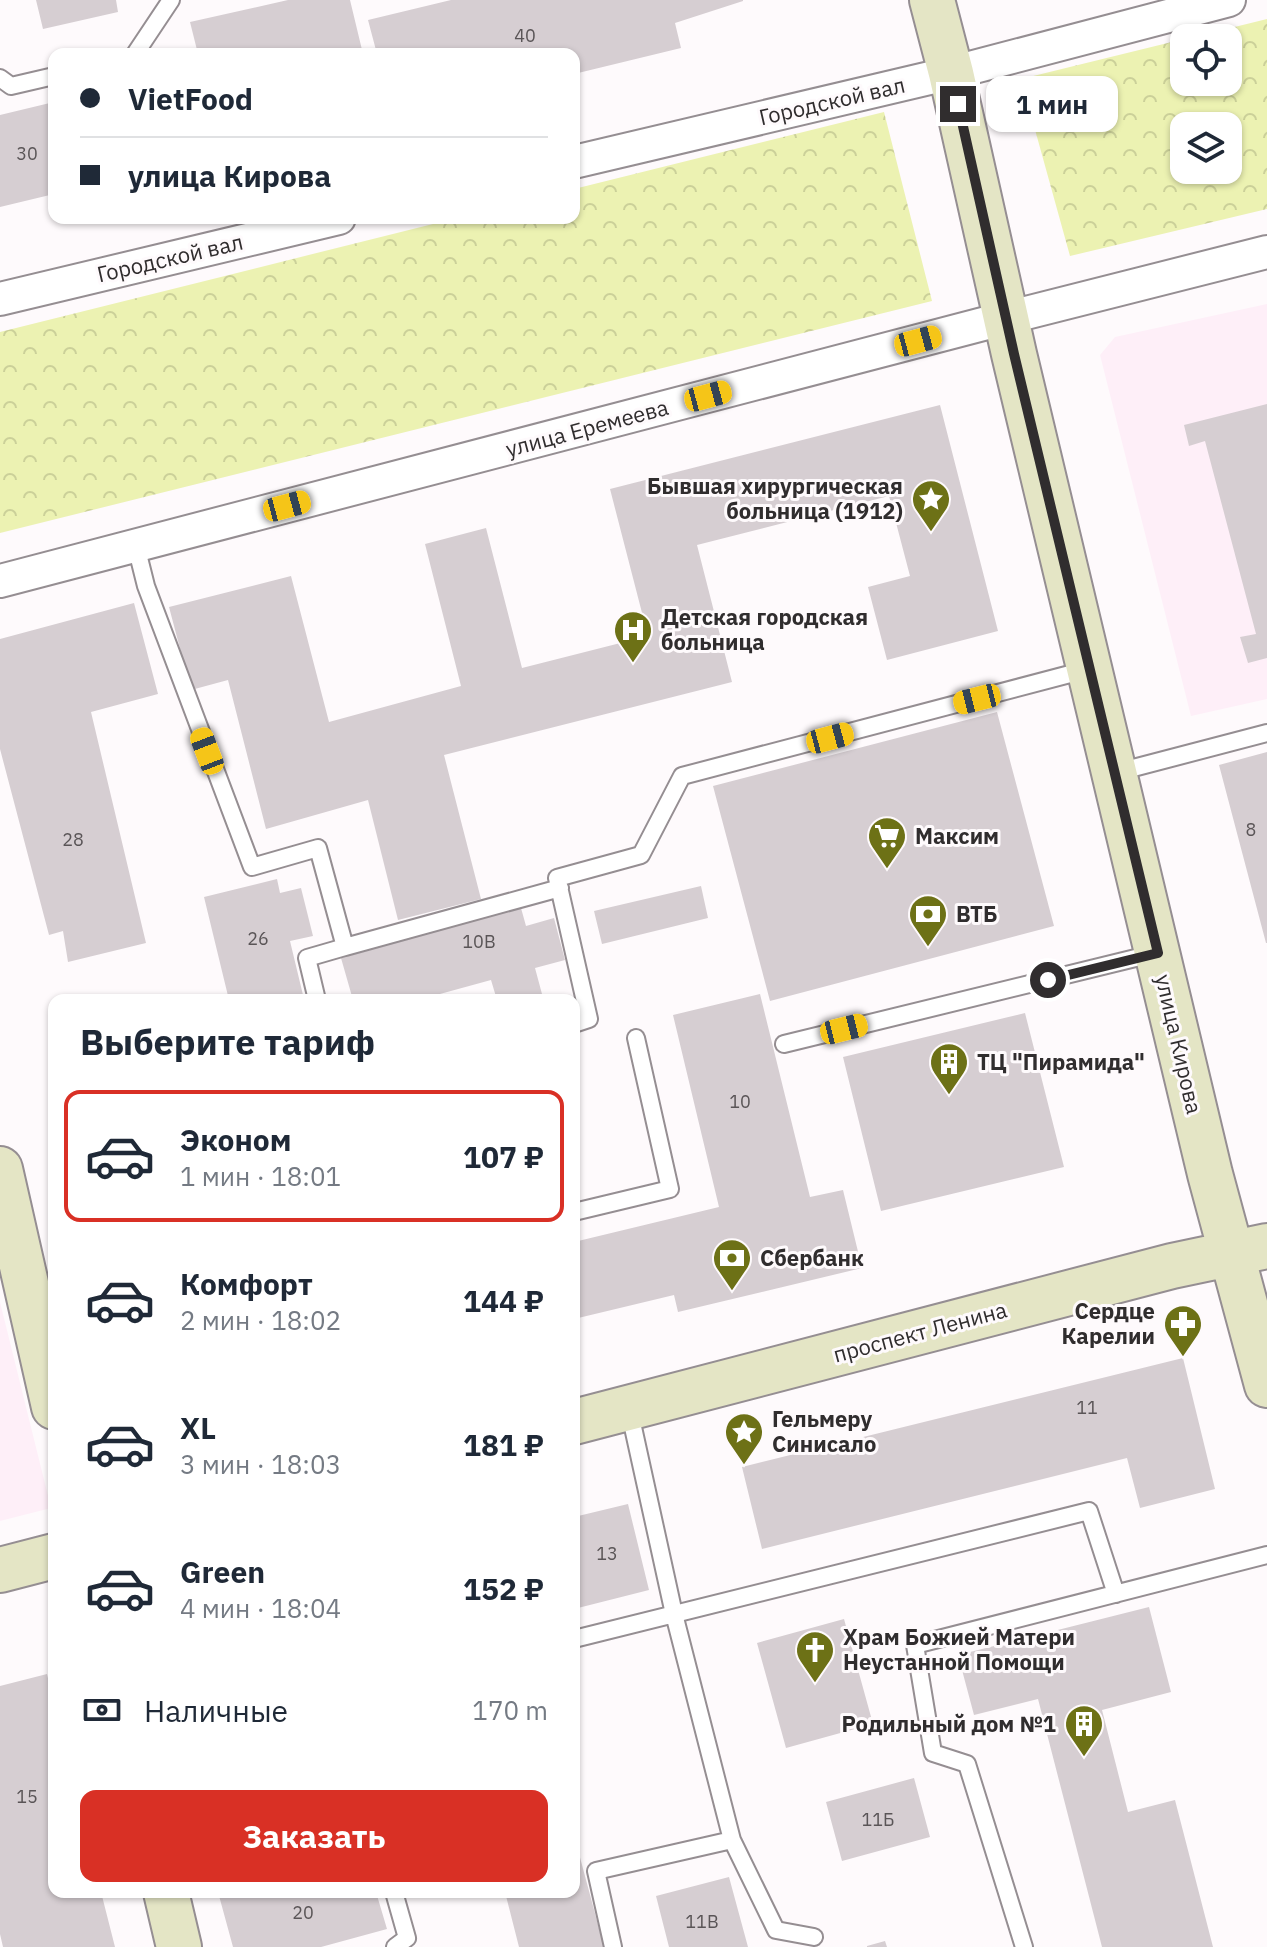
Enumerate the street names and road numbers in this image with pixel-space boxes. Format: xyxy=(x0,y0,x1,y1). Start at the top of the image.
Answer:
street label: Городской вал xyxy=(756,70,908,131)
street label: Городской вал xyxy=(94,227,246,288)
street label: улица Еремеева xyxy=(502,392,672,463)
street label: улица Кирова xyxy=(1149,971,1210,1117)
street label: проспект Ленина xyxy=(830,1294,1010,1369)

